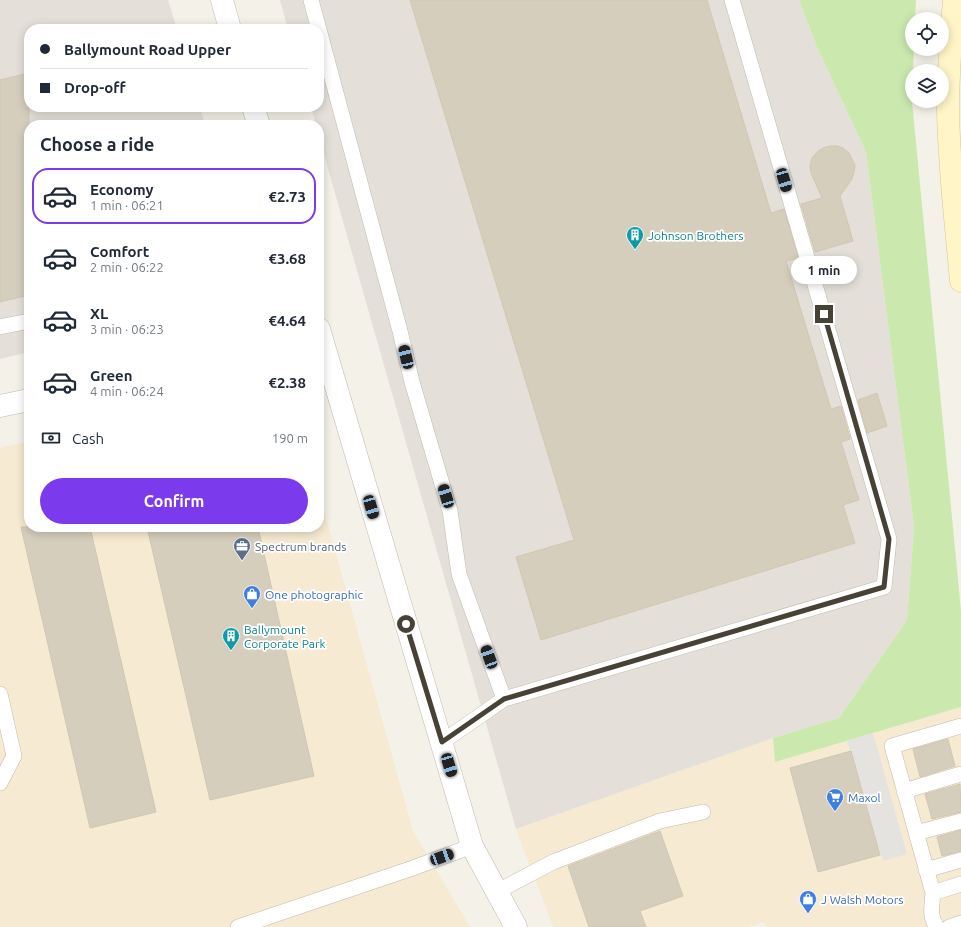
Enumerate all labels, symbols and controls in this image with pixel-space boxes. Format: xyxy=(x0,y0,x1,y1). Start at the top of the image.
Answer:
map controls xyxy=(905,12,949,108)
button: locate xyxy=(905,12,949,56)
text: Ballymount Road Upper xyxy=(64,41,231,58)
button: layers xyxy=(905,64,949,108)
text: Drop-off xyxy=(64,79,126,96)
text: Choose a ride xyxy=(40,134,154,154)
car xyxy=(775,167,793,193)
icon: car xyxy=(42,178,78,214)
text: Economy xyxy=(90,181,154,198)
text: €2.73 xyxy=(268,188,306,205)
text: 1 min · 06:21 xyxy=(90,198,164,212)
building icon: Johnson Brothers xyxy=(625,225,645,250)
place label: Johnson Brothers xyxy=(648,229,744,242)
icon: car xyxy=(42,240,78,276)
text: Comfort xyxy=(90,243,149,260)
text: €3.68 xyxy=(268,250,306,267)
callout: 1 min xyxy=(791,256,857,284)
text: 2 min · 06:22 xyxy=(90,260,164,274)
text: 1 min xyxy=(808,263,840,277)
icon: car xyxy=(42,302,78,338)
text: XL xyxy=(90,305,108,322)
route end xyxy=(815,305,833,323)
text: €4.64 xyxy=(268,312,306,329)
text: 3 min · 06:23 xyxy=(90,322,164,336)
car xyxy=(397,344,415,370)
icon: car xyxy=(42,364,78,400)
text: Green xyxy=(90,367,132,384)
text: €2.38 xyxy=(268,374,306,391)
text: 4 min · 06:24 xyxy=(90,384,164,398)
icon: cash xyxy=(40,427,62,449)
text: Cash xyxy=(72,430,104,447)
text: 190 m xyxy=(272,431,308,445)
button: Confirm xyxy=(40,478,308,524)
car xyxy=(437,483,455,509)
car xyxy=(362,494,380,520)
office icon: Spectrum brands xyxy=(232,536,252,561)
place label: Spectrum brands xyxy=(255,540,347,553)
shop icon: One photographic xyxy=(242,584,262,609)
place label: One photographic xyxy=(265,588,364,601)
route start xyxy=(397,615,415,633)
place label: Ballymount Corporate Park xyxy=(244,623,326,650)
building icon: Ballymount Corporate Park xyxy=(221,626,241,651)
car xyxy=(479,644,499,670)
car xyxy=(440,752,458,778)
supermarket icon: Maxol xyxy=(825,787,845,812)
place label: Maxol xyxy=(848,791,881,804)
car xyxy=(429,847,455,867)
shop icon: J Walsh Motors xyxy=(798,889,818,914)
place label: J Walsh Motors xyxy=(821,893,904,906)

